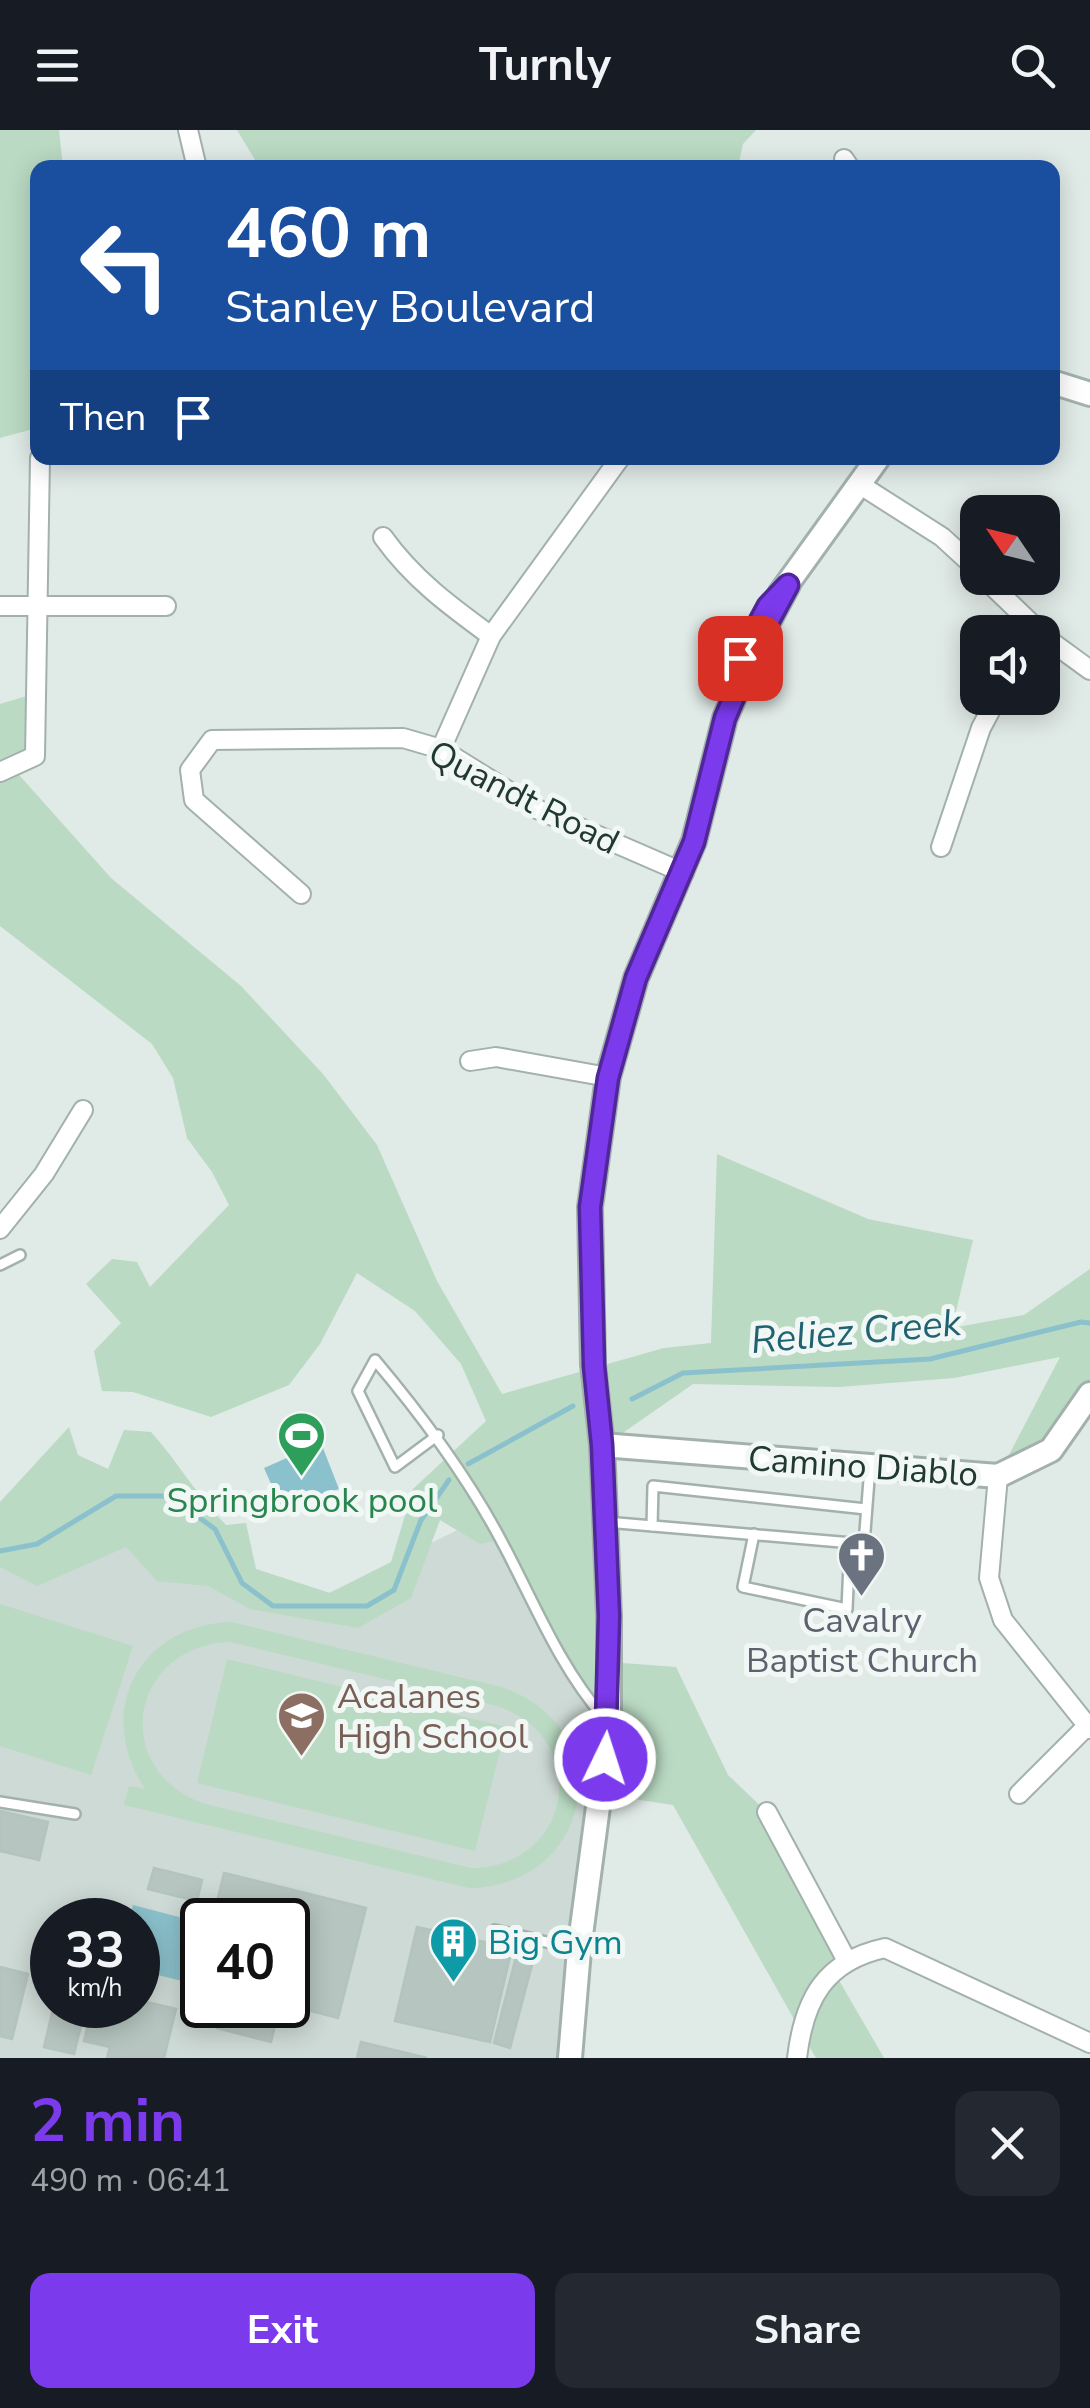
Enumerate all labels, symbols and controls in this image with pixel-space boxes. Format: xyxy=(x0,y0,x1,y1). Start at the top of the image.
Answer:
text: Turnly xyxy=(479,35,611,96)
icon: menu xyxy=(30,38,85,93)
icon: search xyxy=(1005,38,1060,93)
text: 460 m xyxy=(225,186,431,282)
icon: left xyxy=(60,200,190,330)
text: Stanley Boulevard xyxy=(225,277,595,338)
icon: arrive xyxy=(166,390,221,445)
text: Then xyxy=(60,392,146,443)
north arrow xyxy=(960,495,1060,595)
map controls xyxy=(960,495,1060,715)
button: sound xyxy=(960,615,1060,715)
pin xyxy=(698,616,783,701)
icon: arrive xyxy=(713,631,768,686)
street label: Quandt Road xyxy=(420,729,627,866)
water label: Reliez Creek xyxy=(749,1297,964,1366)
sports icon: Springbrook pool xyxy=(276,1410,328,1478)
street label: Camino Diablo xyxy=(746,1435,980,1498)
place label: Springbrook pool xyxy=(167,1477,438,1524)
church icon: Cavalry Baptist Church xyxy=(836,1530,888,1598)
place label: Cavalry Baptist Church xyxy=(746,1597,978,1684)
place label: Acalanes High School xyxy=(337,1673,529,1760)
school or university icon: Acalanes High School xyxy=(276,1690,328,1758)
position arrow xyxy=(553,1707,657,1811)
speed limit sign: 40 xyxy=(180,1898,310,2028)
text: 33 xyxy=(65,1916,125,1985)
building icon: Big Gym xyxy=(427,1916,479,1984)
place label: Big Gym xyxy=(488,1919,623,1966)
text: km/h xyxy=(67,1971,123,2005)
text: 2 min xyxy=(30,2080,185,2162)
button: close xyxy=(955,2091,1060,2196)
text: 490 m · 06:41 xyxy=(30,2159,231,2202)
button: Exit xyxy=(30,2273,535,2388)
button: Share xyxy=(555,2273,1060,2388)

